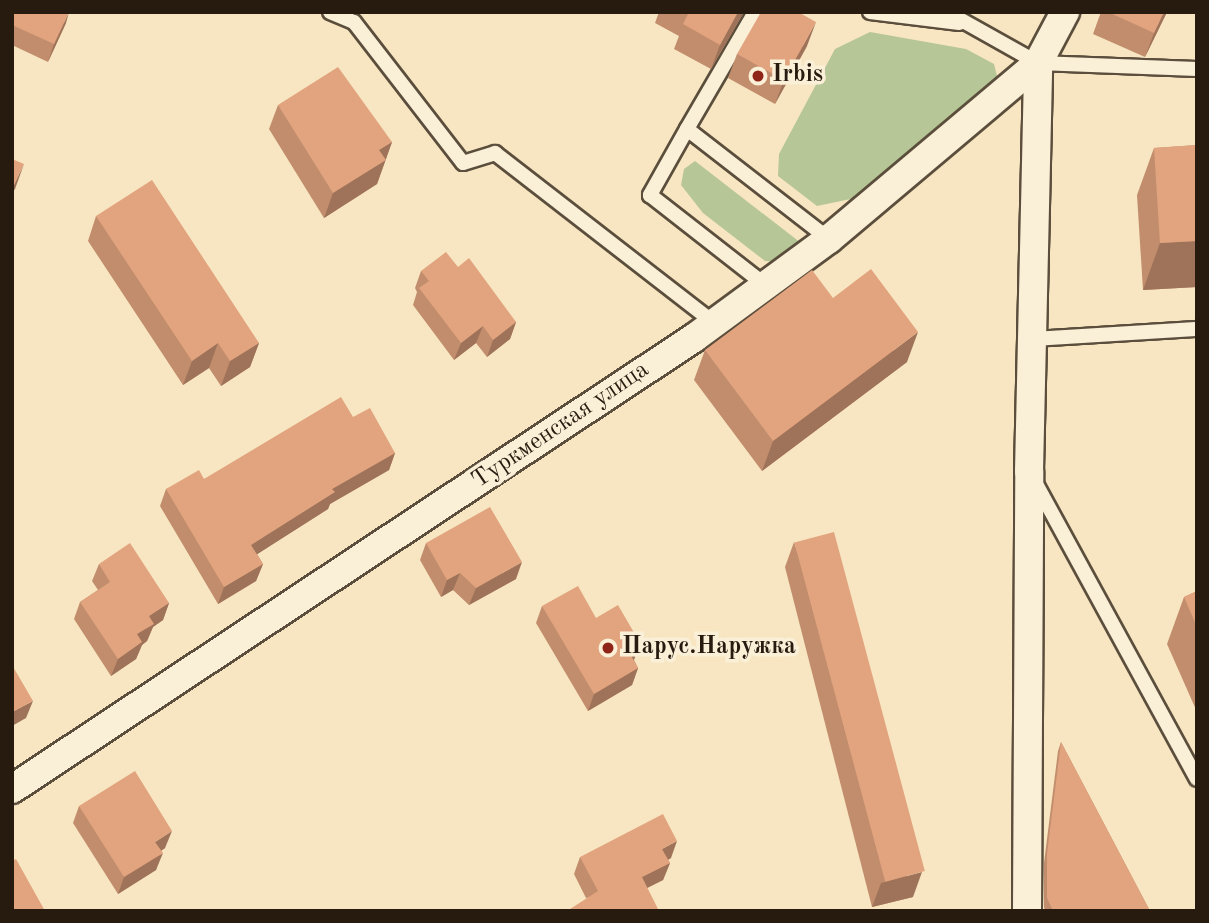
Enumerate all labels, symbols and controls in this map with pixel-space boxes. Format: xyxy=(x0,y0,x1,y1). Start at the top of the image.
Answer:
place label: Irbis xyxy=(772,62,823,90)
marker: Irbis xyxy=(750,68,766,84)
street label: Туркменская улица xyxy=(467,356,655,496)
place label: Парус.Наружка xyxy=(622,634,796,662)
marker: Парус.Наружка xyxy=(600,640,616,656)

